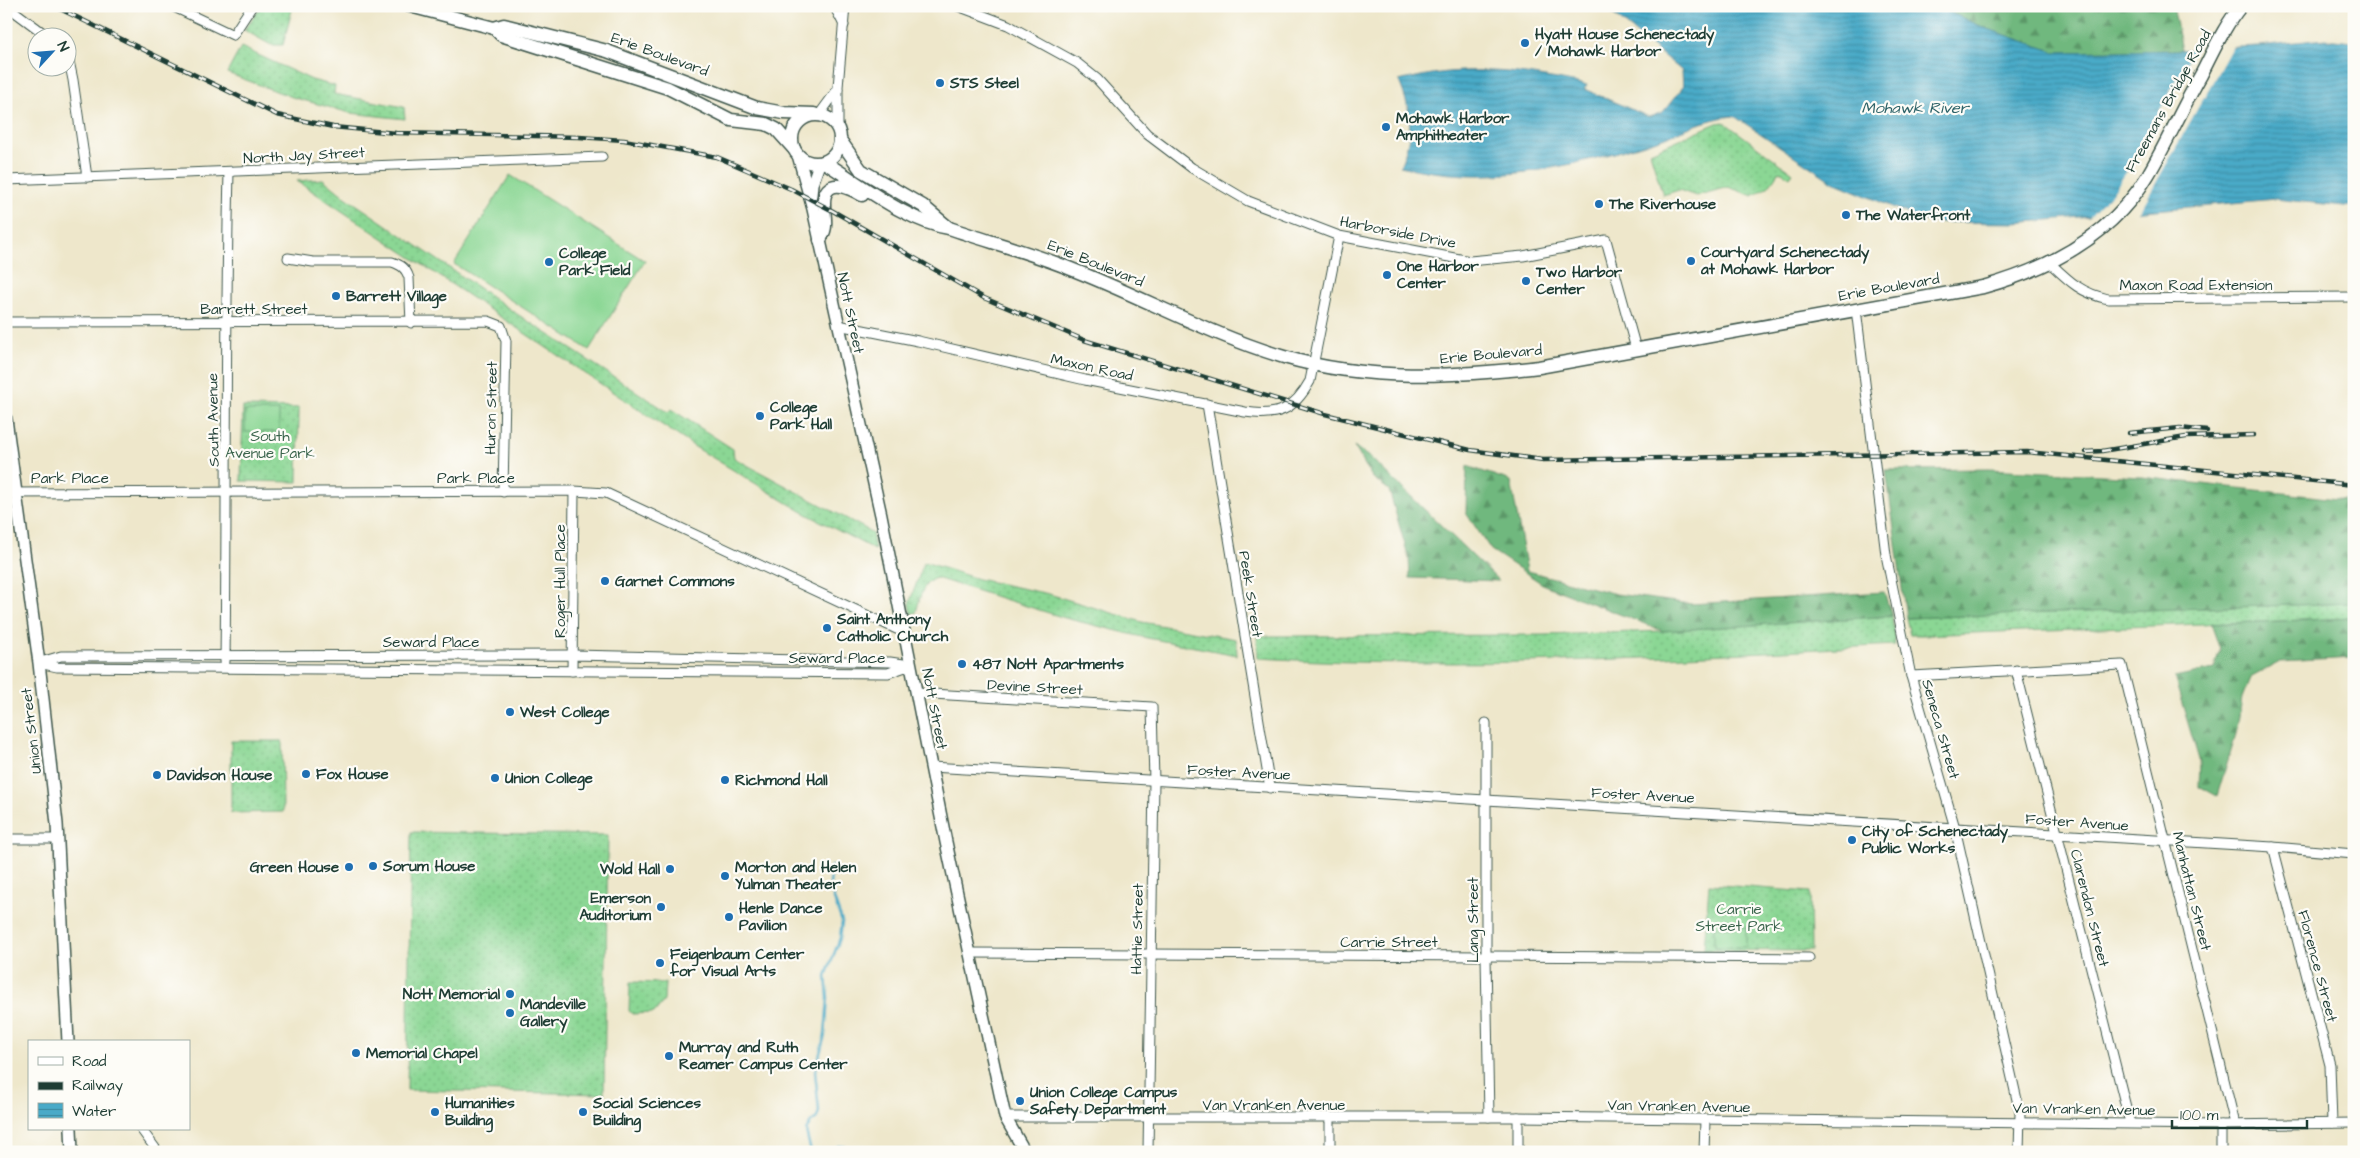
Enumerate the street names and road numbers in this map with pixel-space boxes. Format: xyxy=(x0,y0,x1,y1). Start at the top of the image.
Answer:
street label: Freemans Bridge Road xyxy=(2120,26,2218,177)
street label: Erie Boulevard xyxy=(608,27,712,82)
street label: North Jay Street xyxy=(243,142,365,170)
street label: Harborside Drive xyxy=(1338,211,1458,254)
street label: Erie Boulevard xyxy=(1045,235,1147,292)
street label: Erie Boulevard xyxy=(1837,268,1941,307)
street label: Nott Street xyxy=(832,271,869,356)
street label: Maxon Road Extension xyxy=(2120,275,2273,296)
street label: Barrett Street xyxy=(200,299,308,320)
street label: Erie Boulevard xyxy=(1439,340,1543,369)
street label: Maxon Road xyxy=(1049,349,1135,387)
street label: Huron Street xyxy=(480,361,503,455)
street label: South Avenue xyxy=(202,373,225,467)
street label: Park Place xyxy=(31,468,109,489)
street label: Park Place xyxy=(437,468,515,489)
street label: Roger Hull Place xyxy=(550,524,572,638)
street label: Peek Street xyxy=(1233,549,1268,639)
street label: Seward Place xyxy=(383,632,479,653)
street label: Seward Place xyxy=(789,648,885,669)
street label: Nott Street xyxy=(916,667,953,751)
street label: Devine Street xyxy=(987,675,1083,700)
street label: Seneca Street xyxy=(1916,677,1965,781)
street label: Union Street xyxy=(16,687,47,775)
street label: Foster Avenue xyxy=(1187,759,1291,786)
street label: Foster Avenue xyxy=(1591,782,1695,809)
street label: Foster Avenue xyxy=(2025,808,2129,837)
street label: Manhattan Street xyxy=(2167,829,2216,953)
street label: Clarendon Street xyxy=(2065,847,2114,969)
street label: Lang Street xyxy=(1463,877,1485,963)
street label: Hattie Street xyxy=(1126,883,1149,975)
street label: Florence Street xyxy=(2292,908,2343,1024)
street label: Carrie Street xyxy=(1340,932,1438,953)
street label: Van Vranken Avenue xyxy=(1203,1095,1345,1116)
street label: Van Vranken Avenue xyxy=(1607,1095,1751,1118)
street label: Van Vranken Avenue xyxy=(2012,1098,2156,1121)

